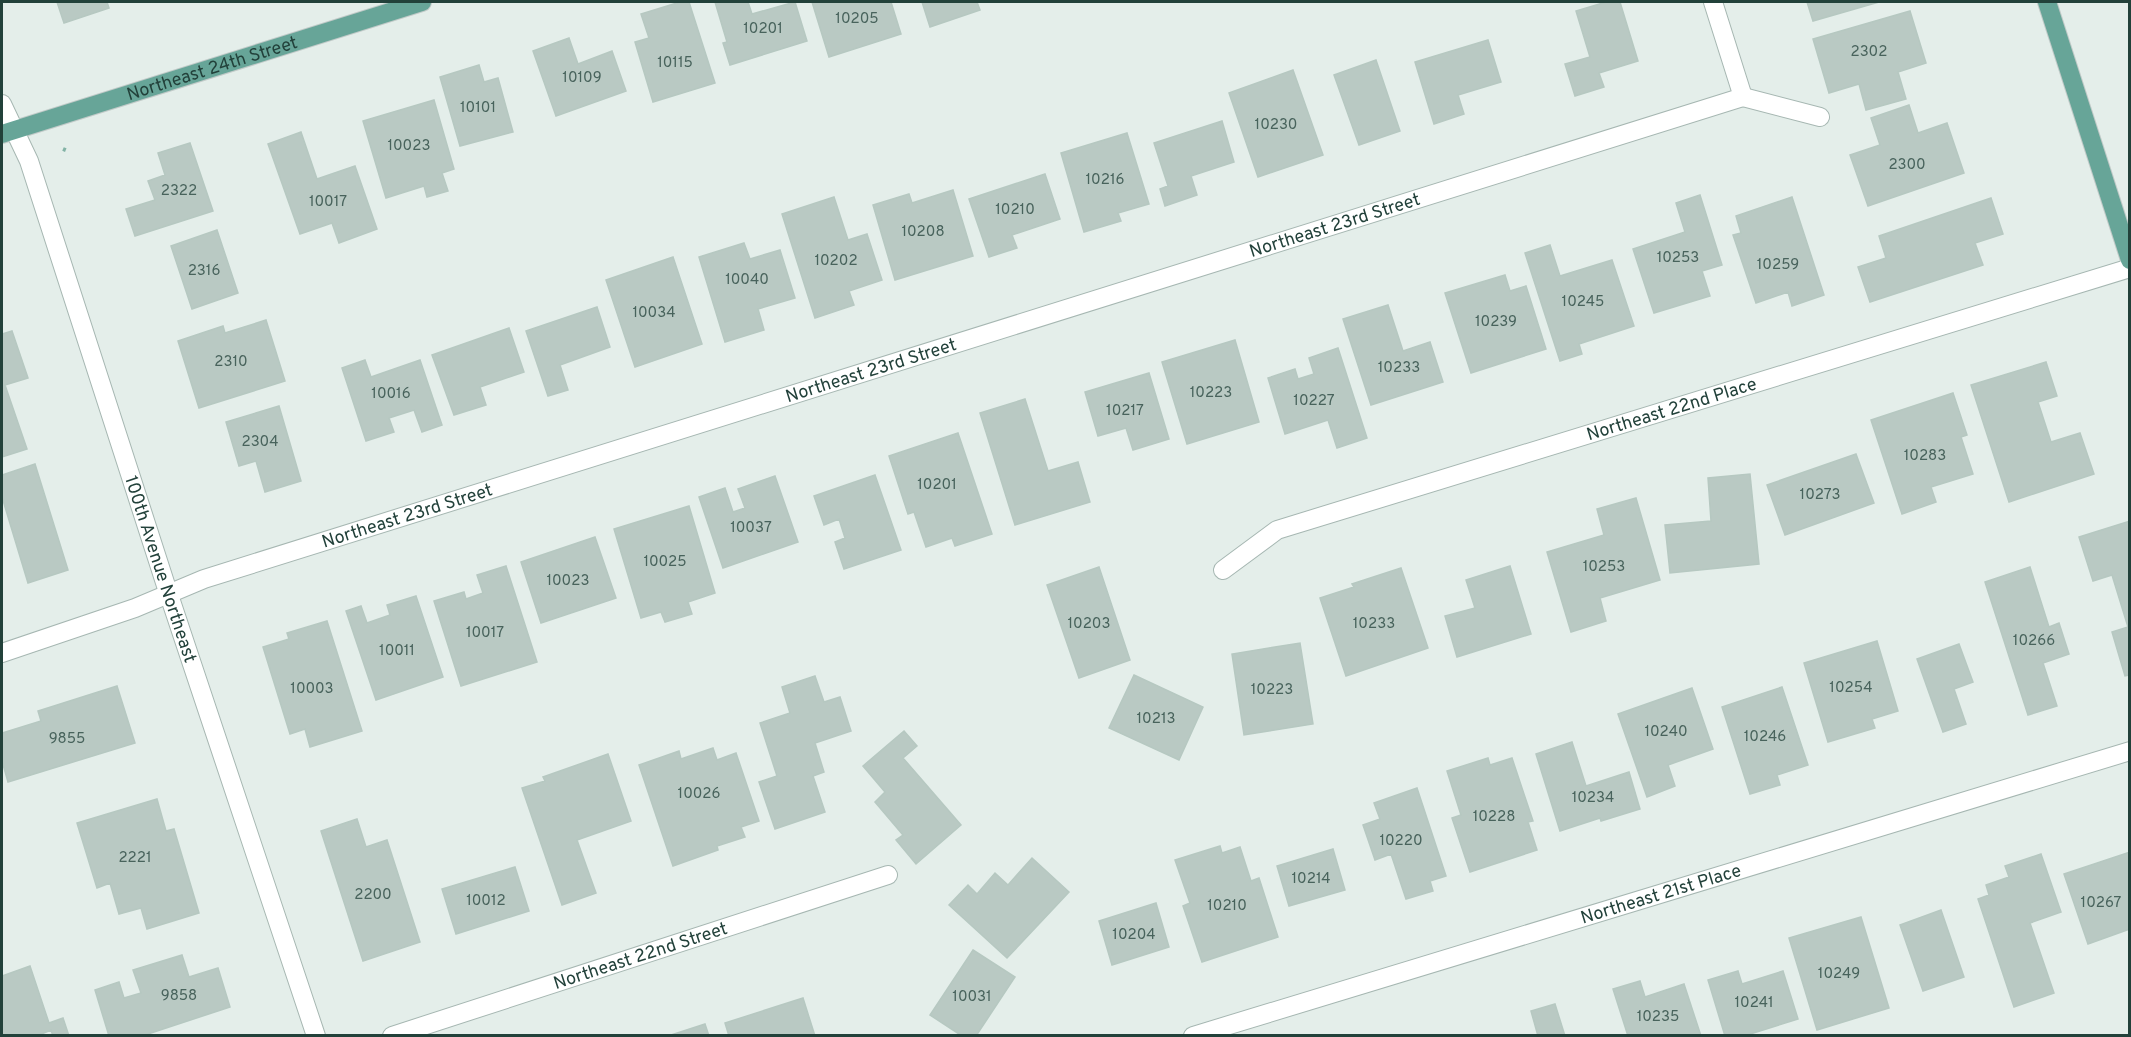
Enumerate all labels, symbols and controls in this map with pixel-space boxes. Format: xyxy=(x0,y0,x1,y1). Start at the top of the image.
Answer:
house number: 10205 xyxy=(835,10,879,29)
house number: 10201 xyxy=(743,20,783,39)
street label: Northeast 24th Street xyxy=(124,32,301,107)
house number: 2302 xyxy=(1851,43,1887,62)
house number: 10115 xyxy=(657,54,693,73)
house number: 10109 xyxy=(562,69,602,88)
house number: 10101 xyxy=(460,99,496,118)
house number: 10230 xyxy=(1255,116,1297,135)
house number: 10023 xyxy=(388,137,430,156)
house number: 2300 xyxy=(1888,156,1926,175)
house number: 10216 xyxy=(1086,171,1125,190)
house number: 2322 xyxy=(161,182,197,201)
street label: Northeast 23rd Street xyxy=(1247,189,1423,264)
house number: 10017 xyxy=(309,193,347,212)
house number: 10210 xyxy=(995,201,1035,220)
house number: 10208 xyxy=(901,223,945,242)
house number: 10253 xyxy=(1657,249,1699,268)
house number: 10202 xyxy=(814,252,858,271)
house number: 10259 xyxy=(1757,256,1799,275)
house number: 2316 xyxy=(188,262,220,281)
house number: 10040 xyxy=(725,271,769,290)
house number: 10245 xyxy=(1562,293,1604,312)
house number: 10034 xyxy=(632,304,676,323)
house number: 10239 xyxy=(1475,313,1517,332)
street label: Northeast 23rd Street xyxy=(783,334,959,409)
house number: 2310 xyxy=(214,353,248,372)
house number: 10233 xyxy=(1378,359,1420,378)
street label: Northeast 22nd Place xyxy=(1584,373,1760,447)
house number: 10223 xyxy=(1190,384,1232,403)
house number: 10016 xyxy=(371,385,411,404)
house number: 10227 xyxy=(1293,392,1335,411)
house number: 10217 xyxy=(1106,402,1144,421)
house number: 2304 xyxy=(241,433,279,452)
house number: 10283 xyxy=(1904,447,1946,466)
street label: 100th Avenue Northeast xyxy=(118,473,201,666)
house number: 10201 xyxy=(917,476,957,495)
street label: Northeast 23rd Street xyxy=(319,479,496,554)
house number: 10273 xyxy=(1800,486,1840,505)
house number: 10037 xyxy=(730,519,772,538)
house number: 10025 xyxy=(643,553,687,572)
house number: 10253 xyxy=(1583,558,1625,577)
house number: 10023 xyxy=(547,572,589,591)
house number: 10203 xyxy=(1067,615,1111,634)
house number: 10233 xyxy=(1353,615,1395,634)
house number: 10017 xyxy=(466,624,504,643)
house number: 10266 xyxy=(2013,632,2055,651)
house number: 10011 xyxy=(379,642,415,661)
house number: 10254 xyxy=(1829,679,1873,698)
house number: 10003 xyxy=(290,680,334,699)
house number: 10223 xyxy=(1251,681,1293,700)
house number: 10213 xyxy=(1136,710,1176,729)
house number: 10240 xyxy=(1644,723,1688,742)
house number: 10246 xyxy=(1744,728,1786,747)
house number: 9855 xyxy=(49,730,85,749)
house number: 10026 xyxy=(678,785,720,804)
house number: 10234 xyxy=(1572,789,1614,808)
house number: 10228 xyxy=(1473,808,1515,827)
house number: 10220 xyxy=(1379,832,1423,851)
house number: 2221 xyxy=(118,849,152,868)
street label: Northeast 21st Place xyxy=(1578,860,1744,930)
house number: 10214 xyxy=(1291,870,1331,889)
house number: 2200 xyxy=(354,886,392,905)
house number: 10012 xyxy=(466,892,506,911)
house number: 10267 xyxy=(2081,894,2122,913)
house number: 10210 xyxy=(1207,897,1247,916)
street label: Northeast 22nd Street xyxy=(551,918,731,996)
house number: 10204 xyxy=(1112,926,1156,945)
house number: 10249 xyxy=(1818,965,1860,984)
house number: 9858 xyxy=(161,987,197,1006)
house number: 10031 xyxy=(952,988,992,1007)
house number: 10241 xyxy=(1734,994,1774,1013)
house number: 10235 xyxy=(1637,1008,1679,1027)

